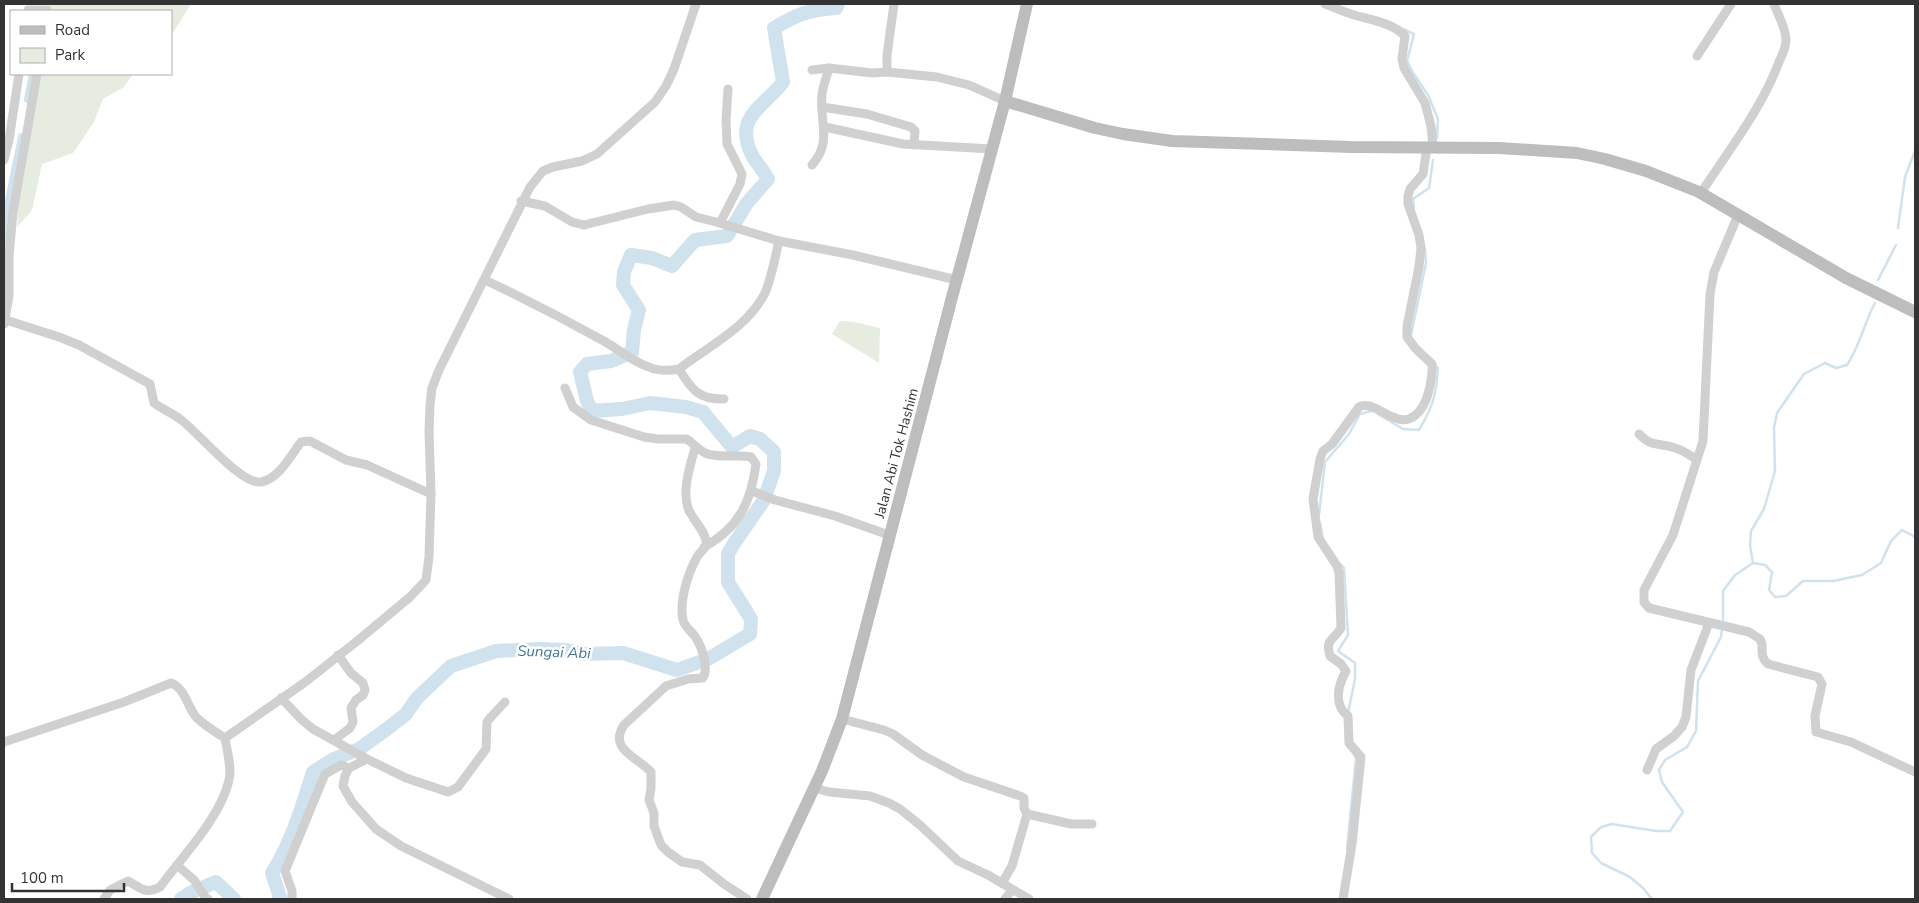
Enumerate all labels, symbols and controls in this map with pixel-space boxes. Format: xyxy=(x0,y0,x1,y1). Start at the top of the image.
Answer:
legend xyxy=(10,10,172,75)
text: Road xyxy=(55,20,90,40)
text: Park xyxy=(55,45,85,65)
street label: Jalan Abi Tok Hashim xyxy=(870,386,923,521)
water label: Sungai Abi xyxy=(517,641,592,663)
scale bar xyxy=(12,860,125,892)
text: 100 m xyxy=(20,868,64,888)

